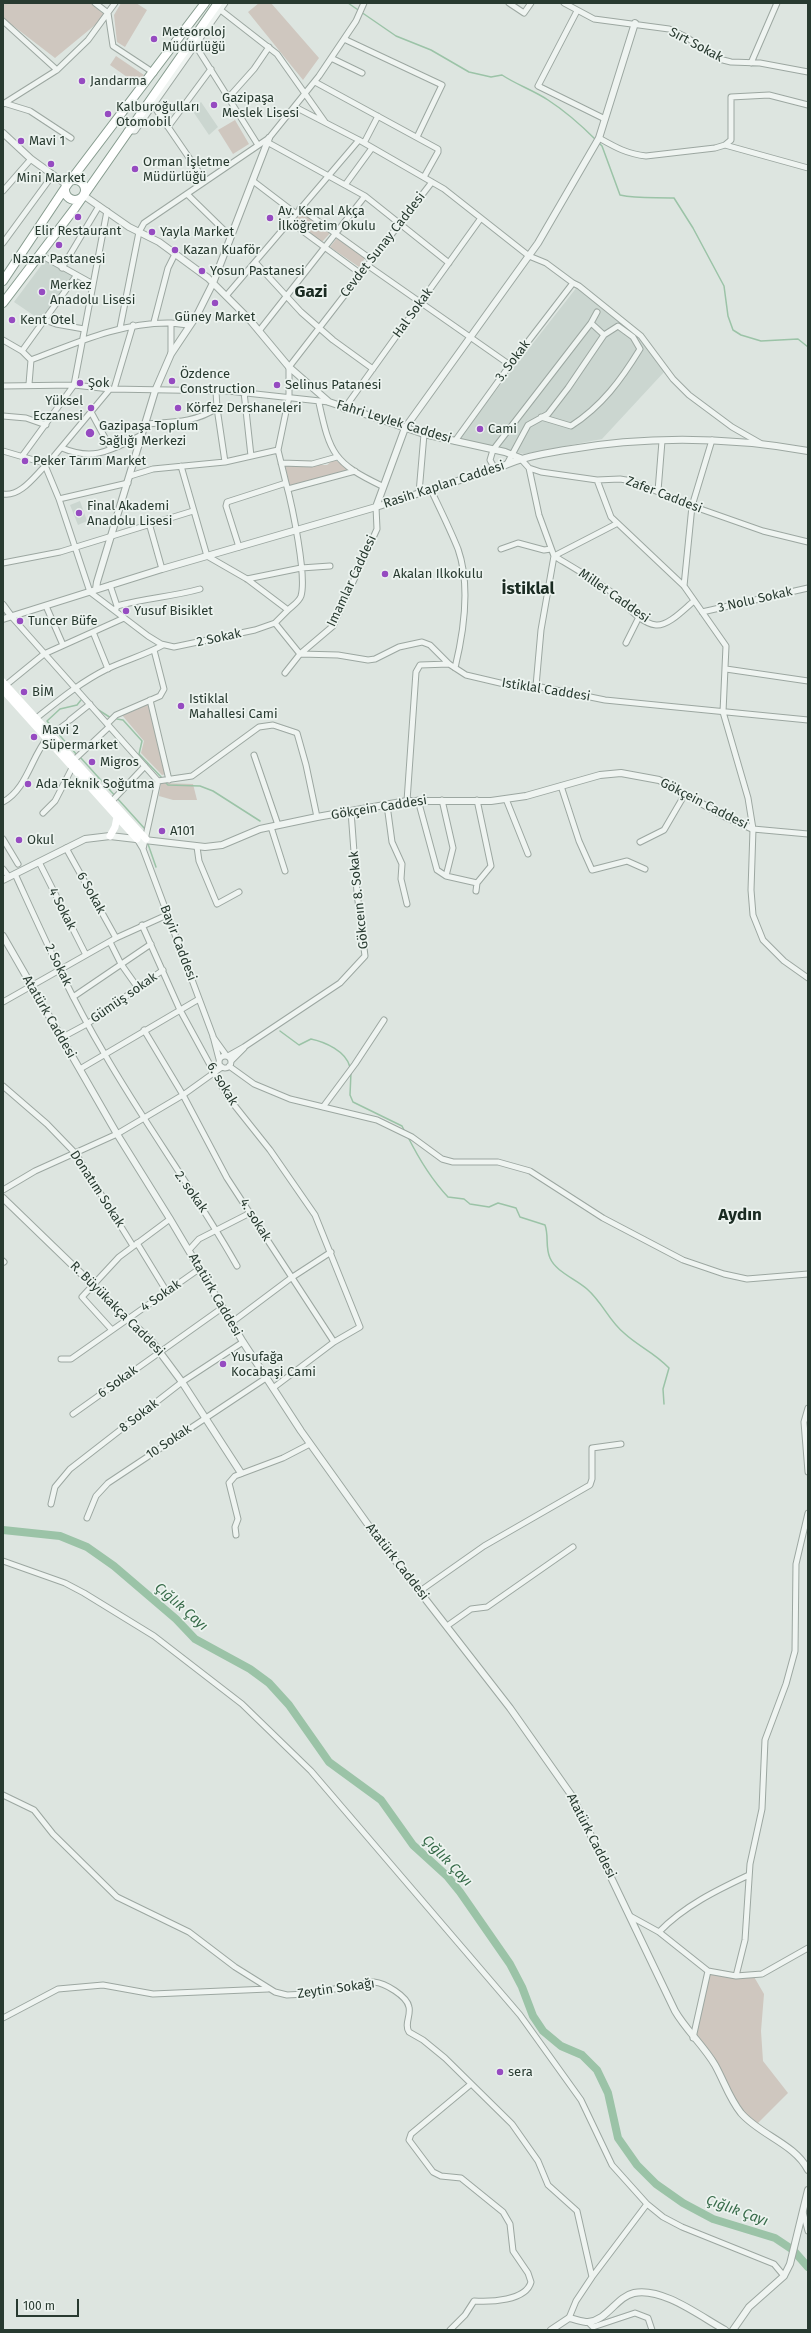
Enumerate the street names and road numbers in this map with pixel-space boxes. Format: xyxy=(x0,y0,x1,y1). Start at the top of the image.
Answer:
street label: Sırt Sokak xyxy=(666,24,726,66)
street label: Cevdet Sunay Caddesi xyxy=(337,189,429,301)
street label: Hal Sokak xyxy=(390,285,436,341)
street label: 3. Sokak xyxy=(492,337,534,385)
street label: Fahri Leylek Caddesi xyxy=(335,397,453,447)
street label: Rasih Kaplan Caddesi xyxy=(382,458,506,512)
street label: Zafer Caddesi xyxy=(624,473,704,517)
street label: Imamlar Caddesi xyxy=(324,533,380,629)
street label: Millet Caddesi xyxy=(575,566,653,626)
street label: 3 Nolu Sokak xyxy=(716,584,794,616)
street label: 2 Sokak xyxy=(195,626,243,650)
street label: Istiklal Caddesi xyxy=(501,675,591,705)
street label: Gökçein Caddesi xyxy=(657,775,751,833)
street label: Gökçein Caddesi xyxy=(330,793,428,823)
street label: Gökceın 8. Sokak xyxy=(346,850,372,950)
street label: 6 Sokak xyxy=(73,869,109,917)
street label: 4 Sokak xyxy=(45,885,79,933)
street label: Bayir Caddesi xyxy=(156,903,200,983)
street label: 2 Sokak xyxy=(41,941,75,989)
street label: Gümüş sokak xyxy=(88,969,160,1027)
street label: Atatürk Caddesi xyxy=(19,973,79,1061)
street label: 6. sokak xyxy=(203,1060,241,1108)
street label: Donatım Sokak xyxy=(66,1148,128,1230)
street label: 2. sokak xyxy=(171,1168,211,1216)
street label: 4. sokak xyxy=(236,1196,274,1244)
street label: Atatürk Caddesi xyxy=(185,1251,245,1339)
street label: R. Büyükakça Caddesi xyxy=(67,1259,167,1359)
street label: 4 Sokak xyxy=(138,1277,184,1315)
street label: 6 Sokak xyxy=(95,1362,141,1402)
street label: 8 Sokak xyxy=(116,1396,162,1436)
street label: 10 Sokak xyxy=(143,1421,195,1463)
street label: Atatürk Caddesi xyxy=(362,1521,432,1603)
street label: Atatürk Caddesi xyxy=(563,1791,619,1881)
street label: Zeytin Sokağı xyxy=(296,1976,376,2002)

